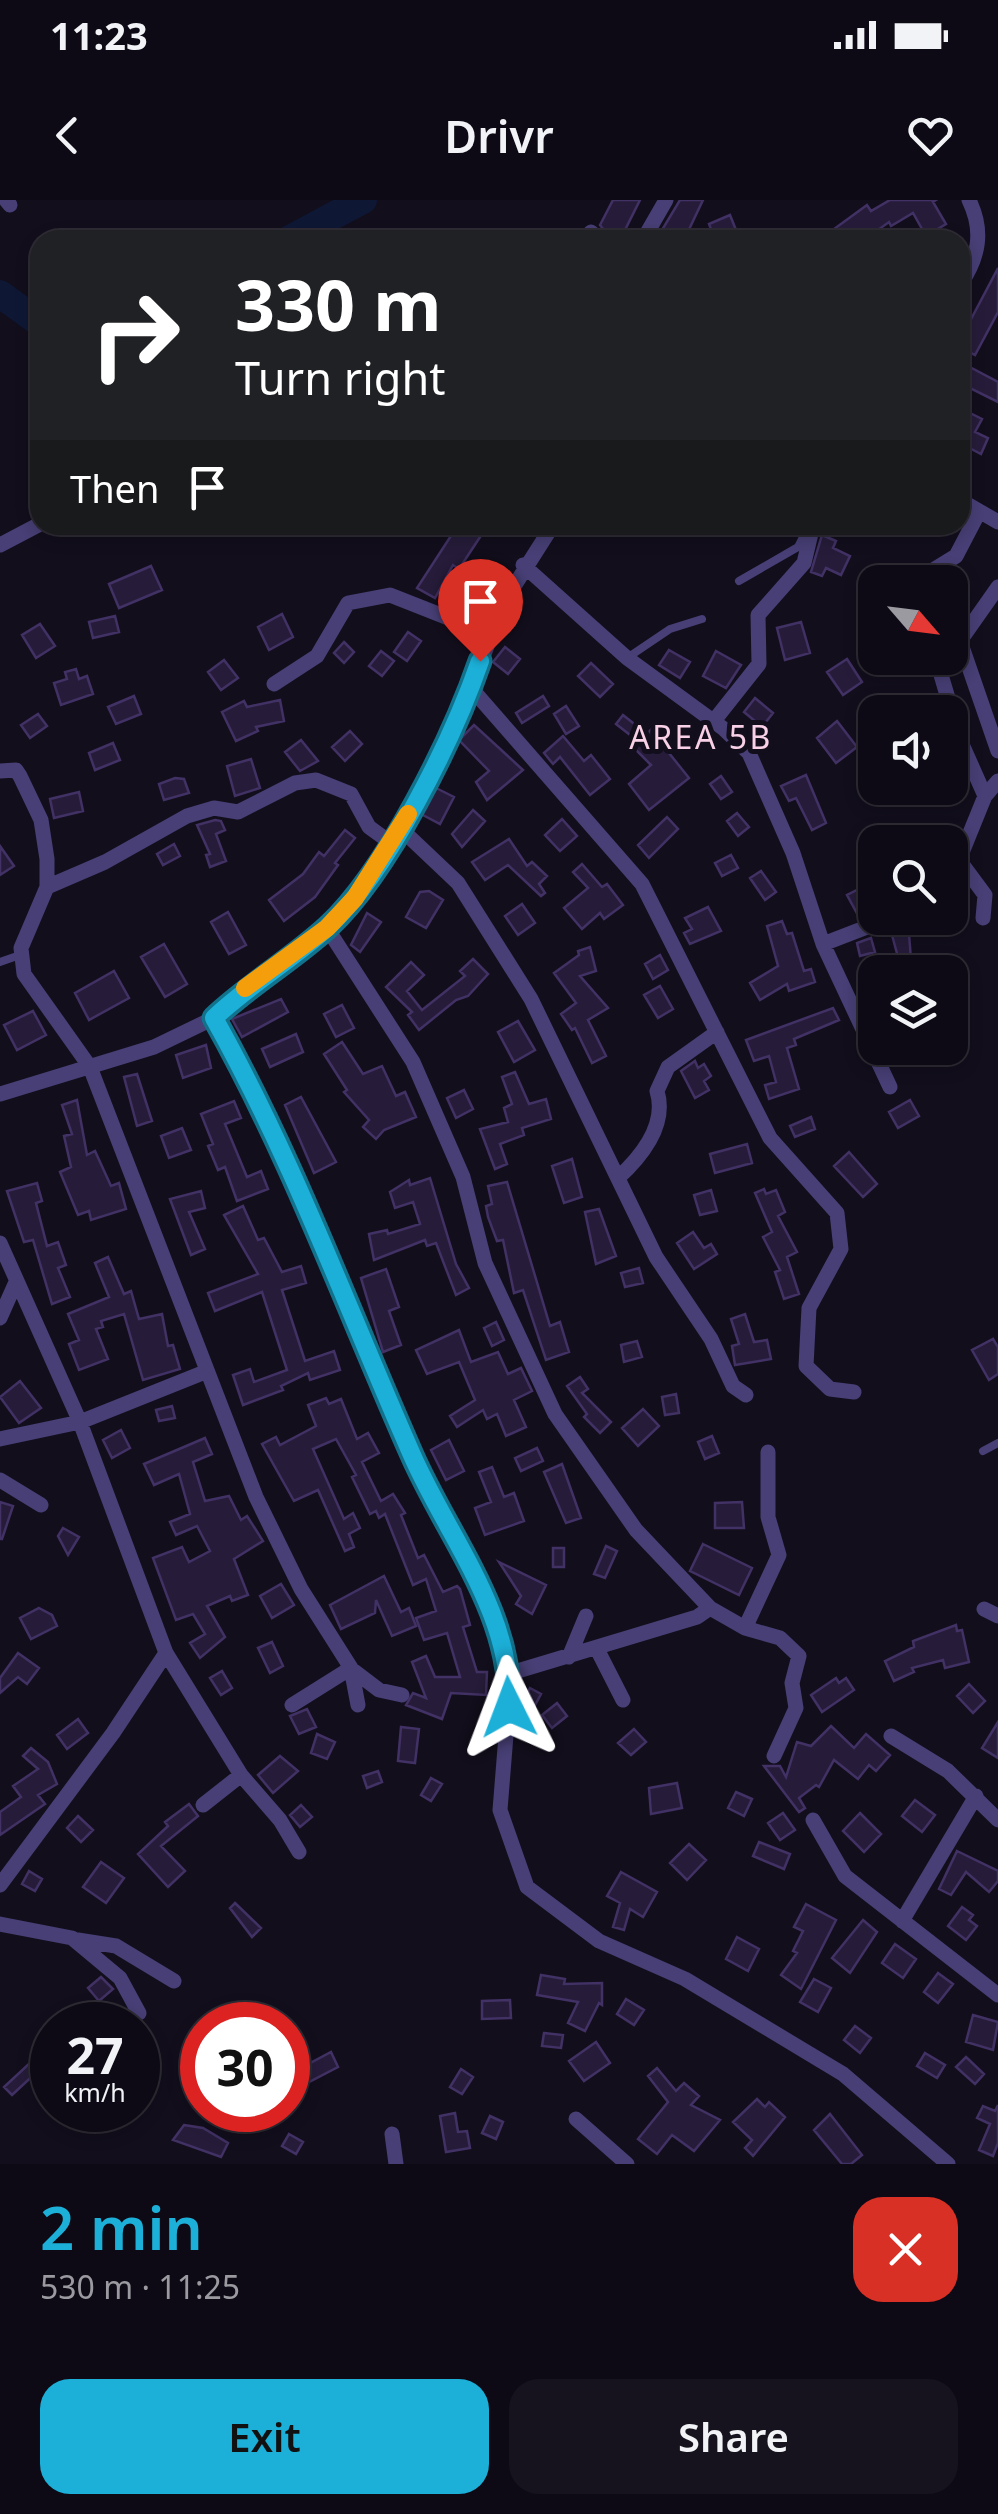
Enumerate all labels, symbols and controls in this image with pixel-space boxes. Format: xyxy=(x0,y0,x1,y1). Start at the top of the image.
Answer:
text: 11:23 xyxy=(50,9,148,61)
text: Drivr xyxy=(444,105,554,166)
icon: back xyxy=(40,108,95,163)
icon: heart xyxy=(903,108,958,163)
text: 330 m xyxy=(235,256,442,352)
icon: right xyxy=(70,270,200,400)
text: Turn right xyxy=(235,347,446,408)
icon: arrive xyxy=(180,460,235,515)
text: Then xyxy=(70,462,160,514)
pin xyxy=(438,559,523,662)
north arrow xyxy=(858,565,968,675)
map controls xyxy=(858,565,968,1065)
icon: arrive xyxy=(453,574,508,629)
button: sound xyxy=(858,695,968,805)
district label: AREA 5B xyxy=(629,715,773,758)
button: search xyxy=(858,825,968,935)
button: layers xyxy=(858,955,968,1065)
position arrow xyxy=(457,1655,561,1759)
speed limit sign: 30 xyxy=(180,2002,310,2132)
text: 27 xyxy=(66,2021,124,2089)
text: km/h xyxy=(64,2075,126,2109)
text: 2 min xyxy=(40,2186,203,2268)
button: close xyxy=(853,2197,958,2302)
text: 530 m · 11:25 xyxy=(40,2265,240,2308)
button: Exit xyxy=(40,2379,489,2494)
button: Share xyxy=(509,2379,958,2494)

